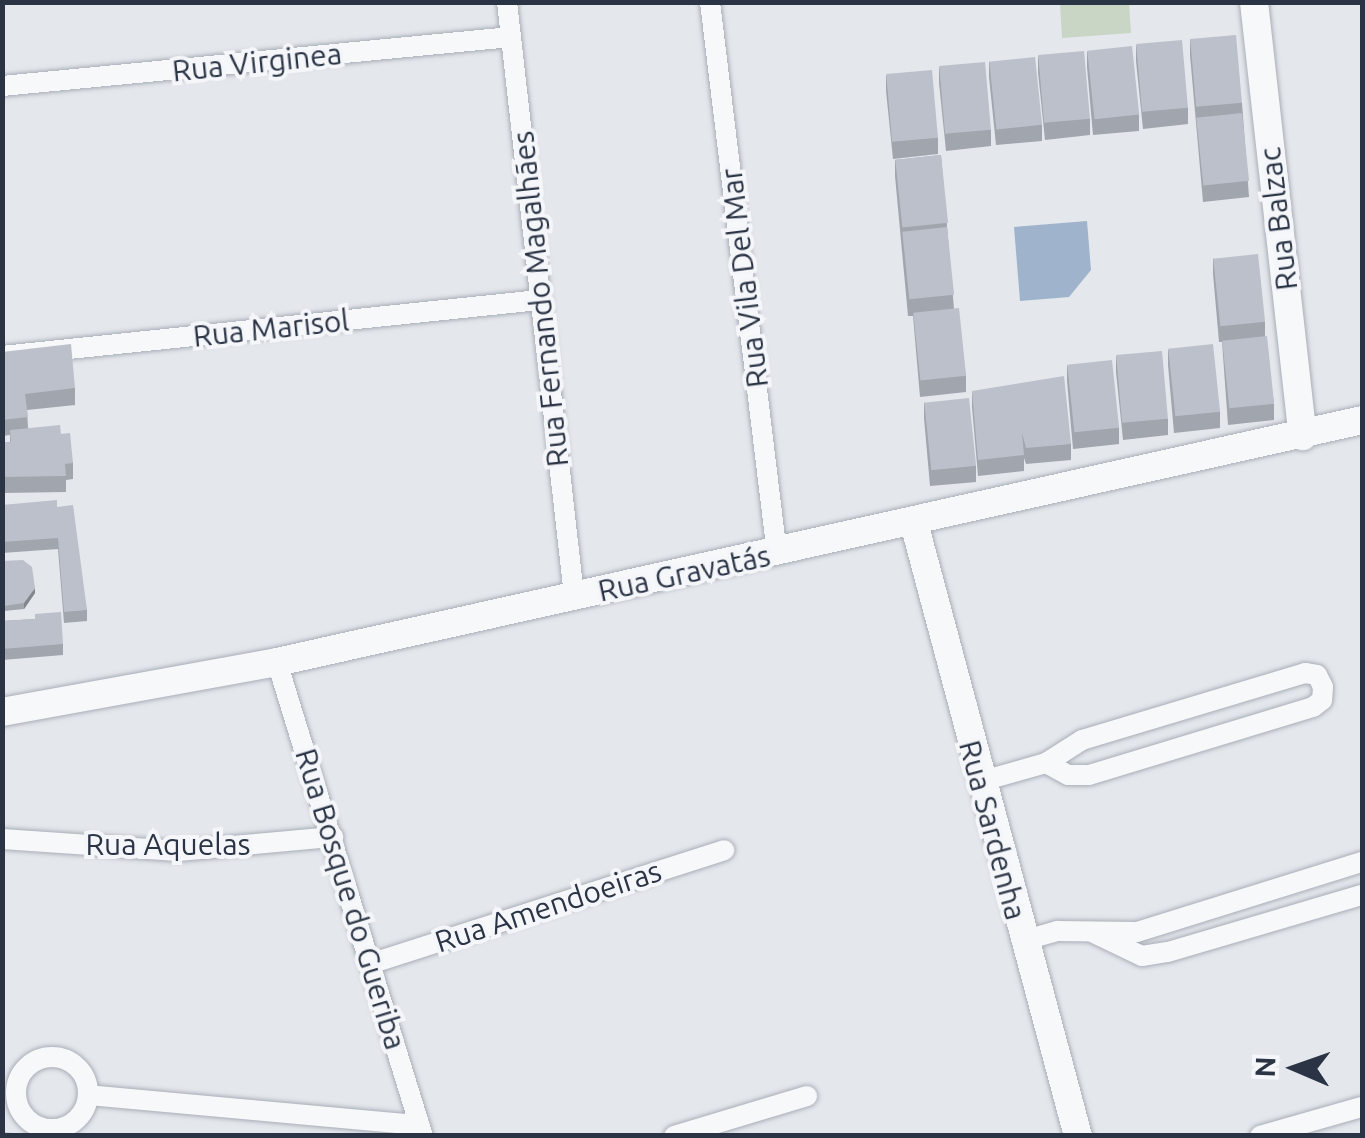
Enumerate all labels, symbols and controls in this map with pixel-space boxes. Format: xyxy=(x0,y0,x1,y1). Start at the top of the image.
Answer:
street label: Rua Virginea xyxy=(170,35,344,89)
street label: Rua Fernando Magalhães xyxy=(504,129,576,469)
street label: Rua Balzac xyxy=(1251,146,1305,292)
street label: Rua Vila Del Mar xyxy=(713,166,775,390)
street label: Rua Marisol xyxy=(191,302,351,354)
street label: Rua Gravatás xyxy=(595,537,773,609)
street label: Rua Sardenha xyxy=(952,736,1034,924)
street label: Rua Bosque do Gueriba xyxy=(288,744,414,1054)
street label: Rua Aquelas xyxy=(85,826,251,862)
street label: Rua Amendoeiras xyxy=(430,852,666,960)
north arrow xyxy=(1245,1018,1345,1118)
text: N xyxy=(1249,1056,1280,1078)

